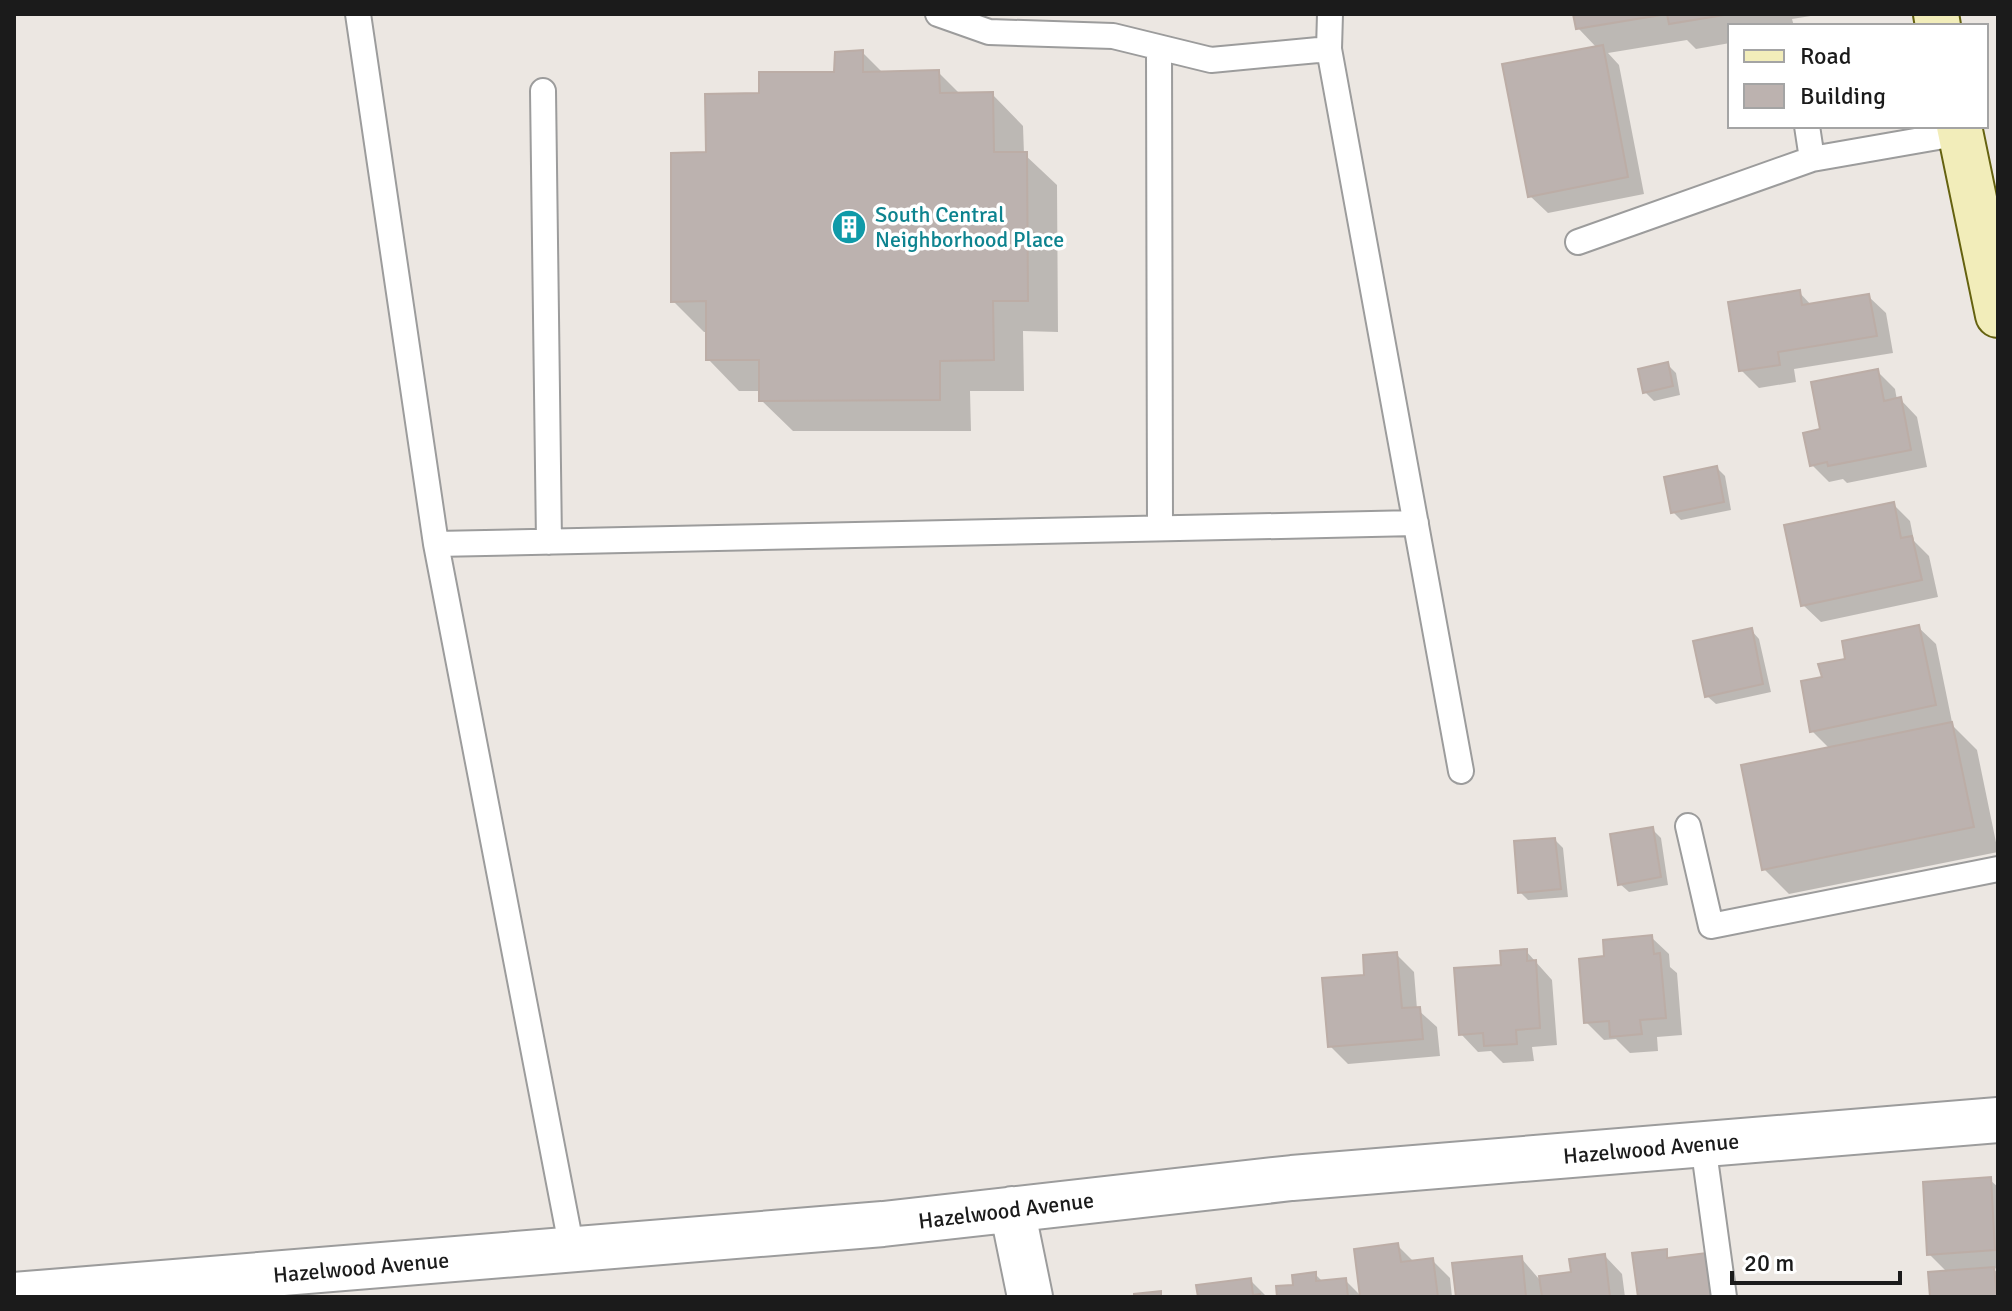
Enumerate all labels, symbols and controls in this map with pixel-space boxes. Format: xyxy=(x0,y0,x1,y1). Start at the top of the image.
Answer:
legend xyxy=(1728,24,1988,128)
text: Road xyxy=(1800,41,1851,71)
text: Building xyxy=(1800,81,1886,111)
place label: South Central Neighborhood Place xyxy=(875,201,1064,253)
building icon: South Central Neighborhood Place xyxy=(830,208,868,246)
street label: Hazelwood Avenue xyxy=(1562,1127,1740,1170)
street label: Hazelwood Avenue xyxy=(917,1186,1095,1235)
scale bar xyxy=(1732,1235,1900,1285)
street label: Hazelwood Avenue xyxy=(272,1246,450,1289)
text: 20 m xyxy=(1744,1248,1794,1278)

